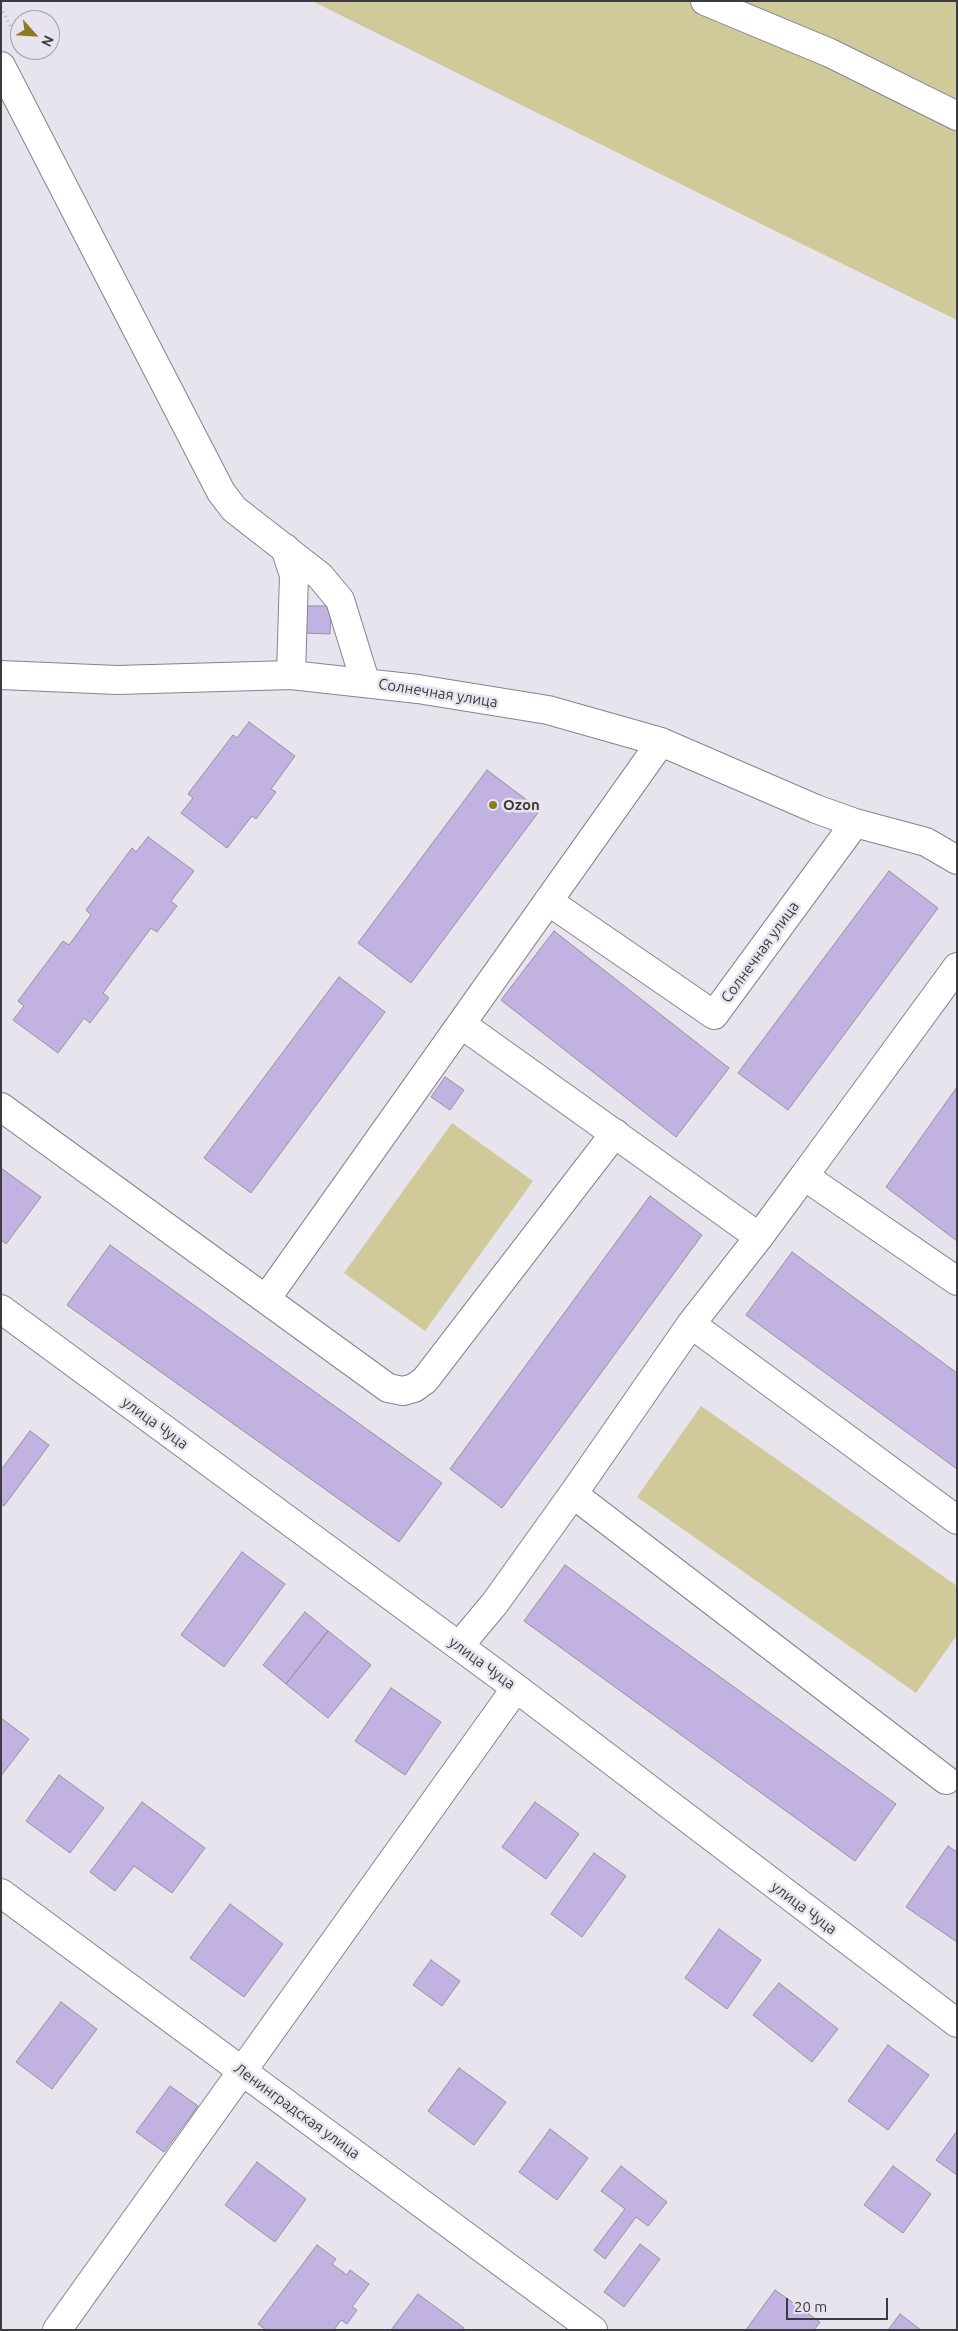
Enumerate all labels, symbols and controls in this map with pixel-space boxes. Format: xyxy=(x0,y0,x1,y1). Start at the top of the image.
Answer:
north arrow xyxy=(10,10,60,60)
text: N xyxy=(38,33,57,49)
street label: Солнечная улица xyxy=(377,675,499,711)
place label: Ozon xyxy=(503,796,540,814)
marker: Ozon xyxy=(487,799,499,811)
street label: Солнечная улица xyxy=(717,898,803,1006)
street label: улица Чуца xyxy=(118,1393,192,1453)
street label: улица Чуца xyxy=(445,1633,519,1693)
street label: улица Чуца xyxy=(768,1878,840,1938)
street label: Ленинградская улица xyxy=(230,2059,364,2163)
scale bar xyxy=(788,2288,890,2320)
text: 20 m xyxy=(794,2298,827,2315)

